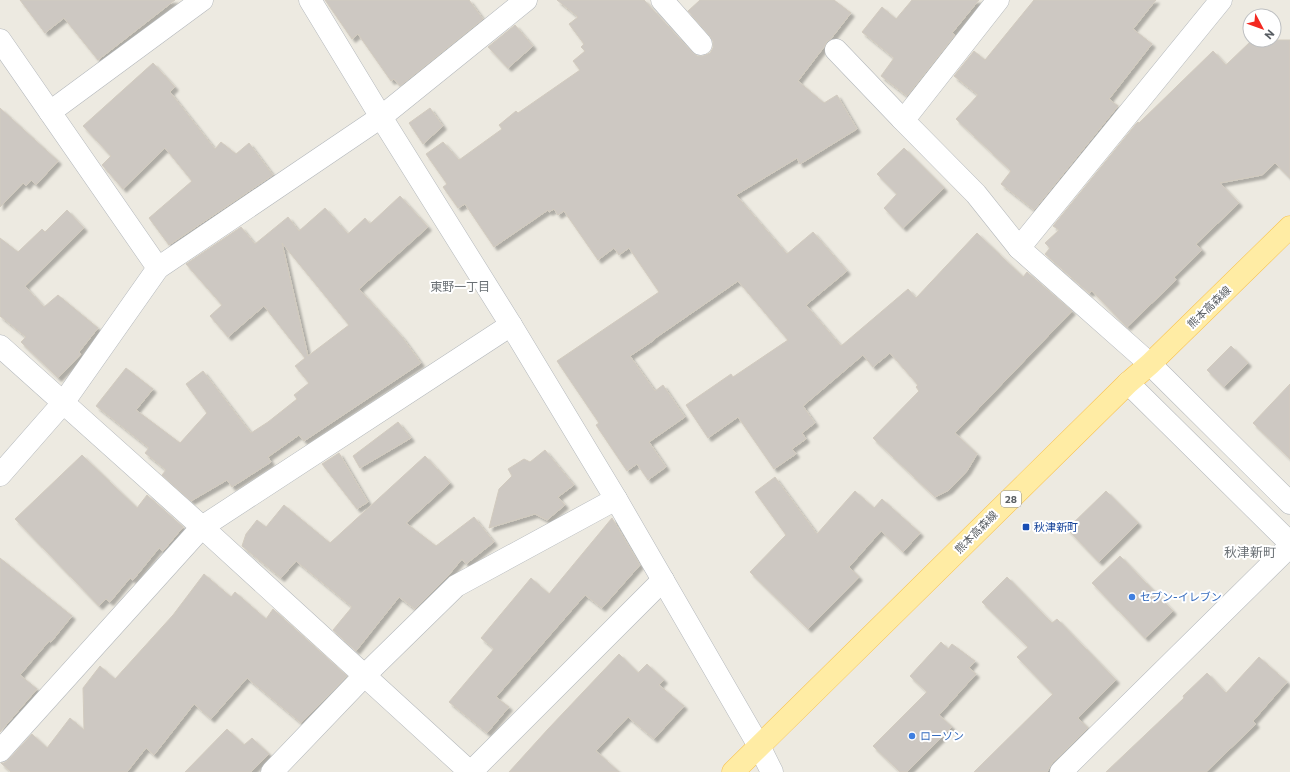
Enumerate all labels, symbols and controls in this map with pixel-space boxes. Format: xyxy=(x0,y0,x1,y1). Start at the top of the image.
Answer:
north arrow xyxy=(1242,8,1282,48)
text: N xyxy=(1262,28,1278,42)
district label: 東野一丁目 xyxy=(430,279,490,293)
street label: 熊本高森線 xyxy=(1184,283,1233,330)
road number: 28 xyxy=(1001,491,1021,507)
street label: 熊本高森線 xyxy=(952,508,1000,556)
place label: 秋津新町 xyxy=(1034,520,1078,533)
marker: 秋津新町 xyxy=(1021,522,1031,532)
district label: 秋津新町 xyxy=(1224,544,1276,560)
place label: セブン-イレブン xyxy=(1140,590,1222,603)
marker: セブン-イレブン xyxy=(1127,592,1137,602)
place label: ローソン xyxy=(920,729,964,742)
marker: ローソン xyxy=(907,731,917,741)

